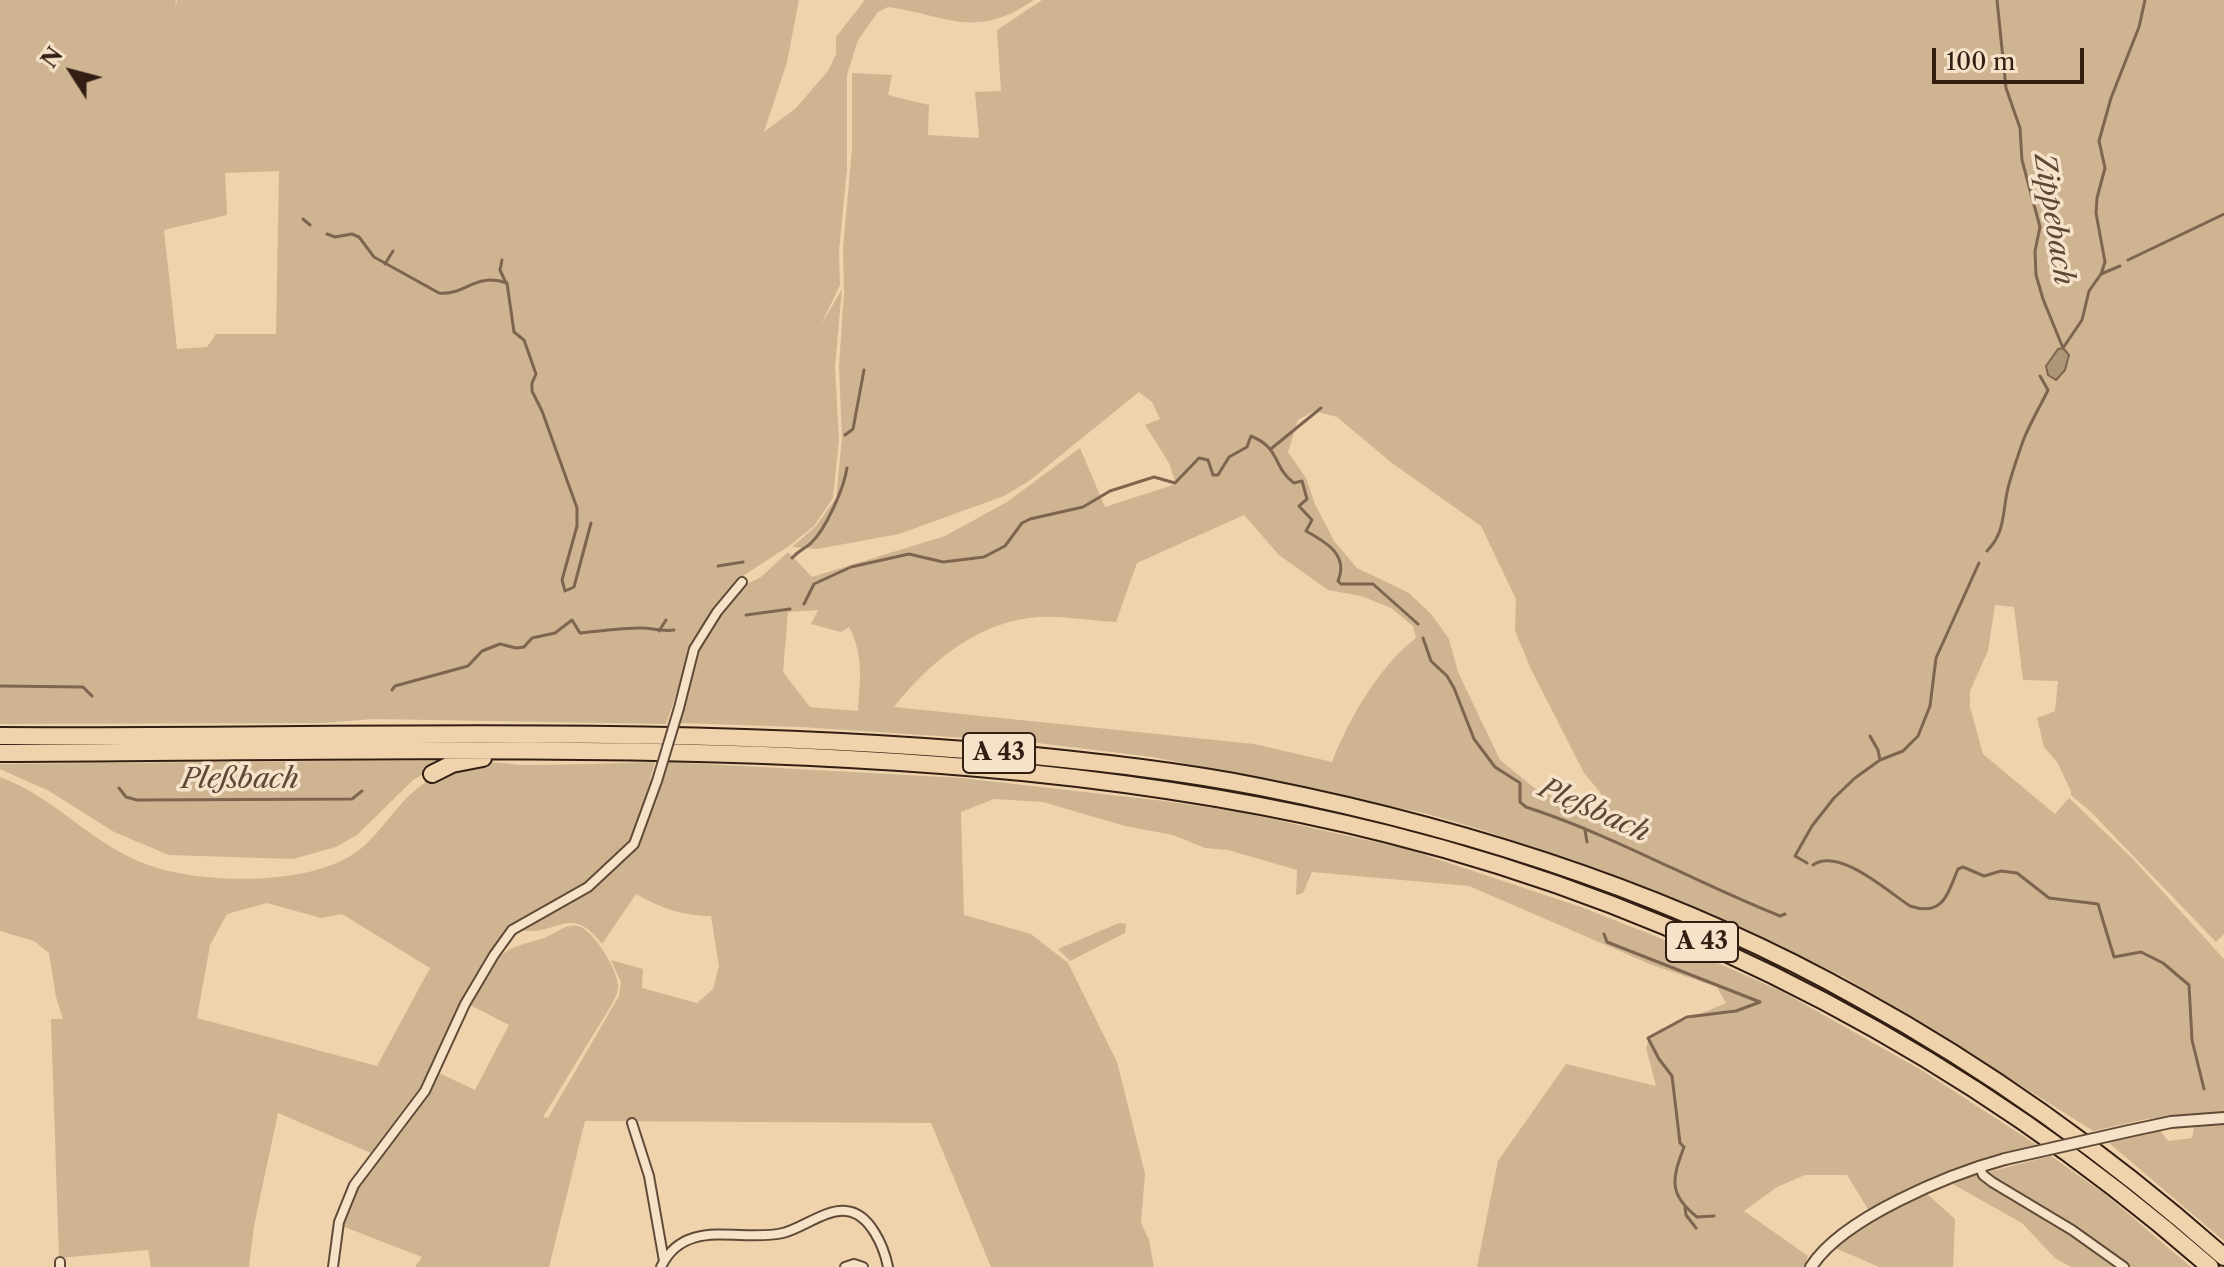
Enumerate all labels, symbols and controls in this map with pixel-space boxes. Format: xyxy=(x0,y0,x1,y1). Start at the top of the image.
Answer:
north arrow xyxy=(32,32,112,112)
scale bar xyxy=(1936,32,2088,82)
text: N xyxy=(36,42,69,73)
text: 100 m xyxy=(1946,47,2015,76)
water label: Zippebach xyxy=(2026,150,2080,288)
road number: A 43 xyxy=(963,733,1035,773)
water label: Pleßbach xyxy=(181,763,299,797)
water label: Pleßbach xyxy=(1533,772,1655,850)
road number: A 43 xyxy=(1666,922,1738,962)

